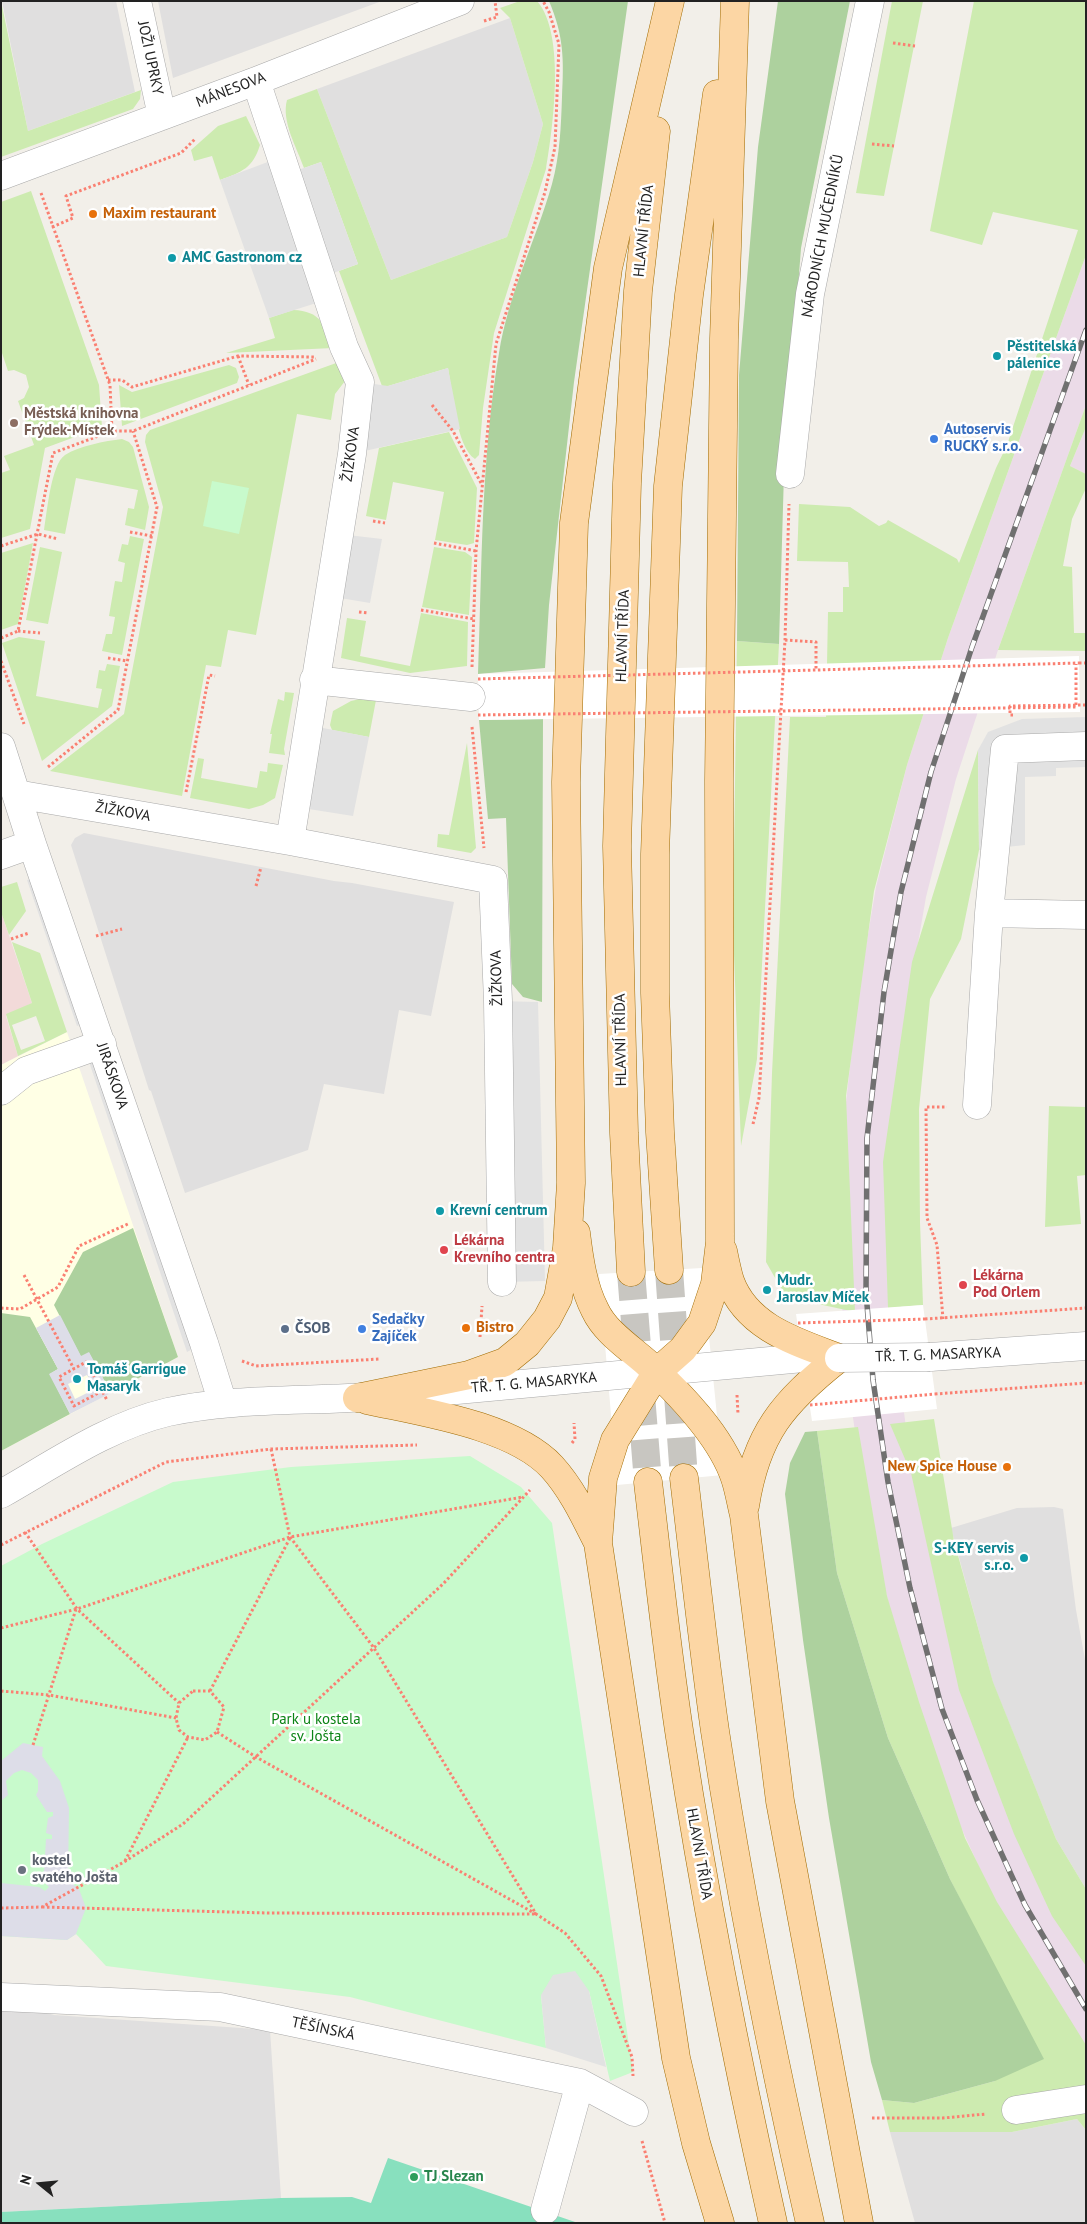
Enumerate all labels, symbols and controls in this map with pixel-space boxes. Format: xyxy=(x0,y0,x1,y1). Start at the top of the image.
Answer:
street label: JOŽI UPRKY xyxy=(133,19,167,97)
street label: MÁNESOVA xyxy=(194,68,268,112)
street label: NÁRODNÍCH MUČEDNÍKŮ xyxy=(798,153,848,319)
street label: HLAVNÍ TŘÍDA xyxy=(630,184,658,278)
place label: Maxim restaurant xyxy=(103,205,216,223)
marker: Maxim restaurant xyxy=(87,208,99,220)
place label: AMC Gastronom cz xyxy=(182,249,302,267)
marker: AMC Gastronom cz xyxy=(166,252,178,264)
place label: Pěstitelská pálenice xyxy=(1007,338,1077,373)
marker: Pěstitelská pálenice xyxy=(991,350,1003,362)
place label: Městská knihovna Frýdek-Místek xyxy=(24,405,139,440)
marker: Městská knihovna Frýdek-Místek xyxy=(8,417,20,429)
place label: Autoservis RUCKÝ s.r.o. xyxy=(944,421,1022,456)
street label: ŽIŽKOVA xyxy=(338,425,364,483)
marker: Autoservis RUCKÝ s.r.o. xyxy=(928,433,940,445)
street label: HLAVNÍ TŘÍDA xyxy=(612,589,634,683)
street label: ŽIŽKOVA xyxy=(94,798,152,826)
street label: ŽIŽKOVA xyxy=(487,950,507,1006)
street label: HLAVNÍ TŘÍDA xyxy=(611,993,631,1087)
street label: JIRÁSKOVA xyxy=(92,1040,132,1112)
place label: Krevní centrum xyxy=(450,1202,548,1220)
marker: Krevní centrum xyxy=(434,1205,446,1217)
place label: Lékárna Krevního centra xyxy=(454,1232,555,1267)
marker: Lékárna Krevního centra xyxy=(438,1244,450,1256)
place label: Lékárna Pod Orlem xyxy=(973,1267,1040,1302)
place label: Mudr. Jaroslav Míček xyxy=(777,1272,869,1307)
marker: Lékárna Pod Orlem xyxy=(957,1279,969,1291)
marker: Mudr. Jaroslav Míček xyxy=(761,1284,773,1296)
place label: Sedačky Zajíček xyxy=(372,1311,424,1346)
place label: Bistro xyxy=(476,1319,514,1337)
place label: ČSOB xyxy=(295,1320,330,1338)
marker: Bistro xyxy=(460,1322,472,1334)
marker: ČSOB xyxy=(279,1323,291,1335)
marker: Sedačky Zajíček xyxy=(356,1323,368,1335)
street label: TŘ. T. G. MASARYKA xyxy=(875,1344,1001,1366)
place label: Tomáš Garrigue Masaryk xyxy=(87,1361,186,1396)
street label: TŘ. T. G. MASARYKA xyxy=(470,1369,598,1397)
marker: Tomáš Garrigue Masaryk xyxy=(71,1373,83,1385)
place label: New Spice House xyxy=(887,1458,997,1476)
marker: New Spice House xyxy=(1001,1461,1013,1473)
place label: S-KEY servis s.r.o. xyxy=(934,1540,1014,1575)
marker: S-KEY servis s.r.o. xyxy=(1018,1552,1030,1564)
park label: Park u kostela sv. Jošta xyxy=(271,1711,361,1746)
street label: HLAVNÍ TŘÍDA xyxy=(682,1807,716,1901)
place label: kostel svatého Jošta xyxy=(32,1852,118,1887)
marker: kostel svatého Jošta xyxy=(16,1864,28,1876)
street label: TĚŠÍNSKÁ xyxy=(290,2014,356,2044)
north arrow xyxy=(15,2159,65,2209)
place label: TJ Slezan xyxy=(424,2168,484,2186)
marker: TJ Slezan xyxy=(408,2171,420,2183)
text: N xyxy=(16,2173,36,2187)

